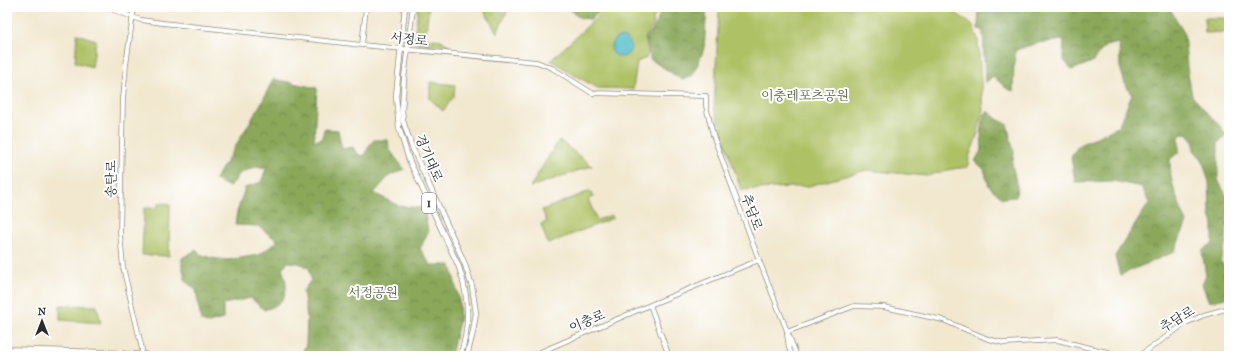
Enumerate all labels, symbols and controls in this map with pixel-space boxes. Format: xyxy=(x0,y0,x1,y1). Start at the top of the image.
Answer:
street label: 서정로 xyxy=(389,30,429,48)
park label: 이충레포츠공원 xyxy=(761,88,849,103)
street label: 경기대로 xyxy=(412,132,446,184)
street label: 송탄로 xyxy=(103,160,119,198)
street label: 추담로 xyxy=(739,192,766,233)
road number: 1 xyxy=(422,193,436,213)
park label: 서정공원 xyxy=(348,285,398,300)
north arrow xyxy=(22,301,62,341)
street label: 추담로 xyxy=(1157,303,1197,335)
text: N xyxy=(38,305,47,318)
street label: 이충로 xyxy=(567,307,608,335)

